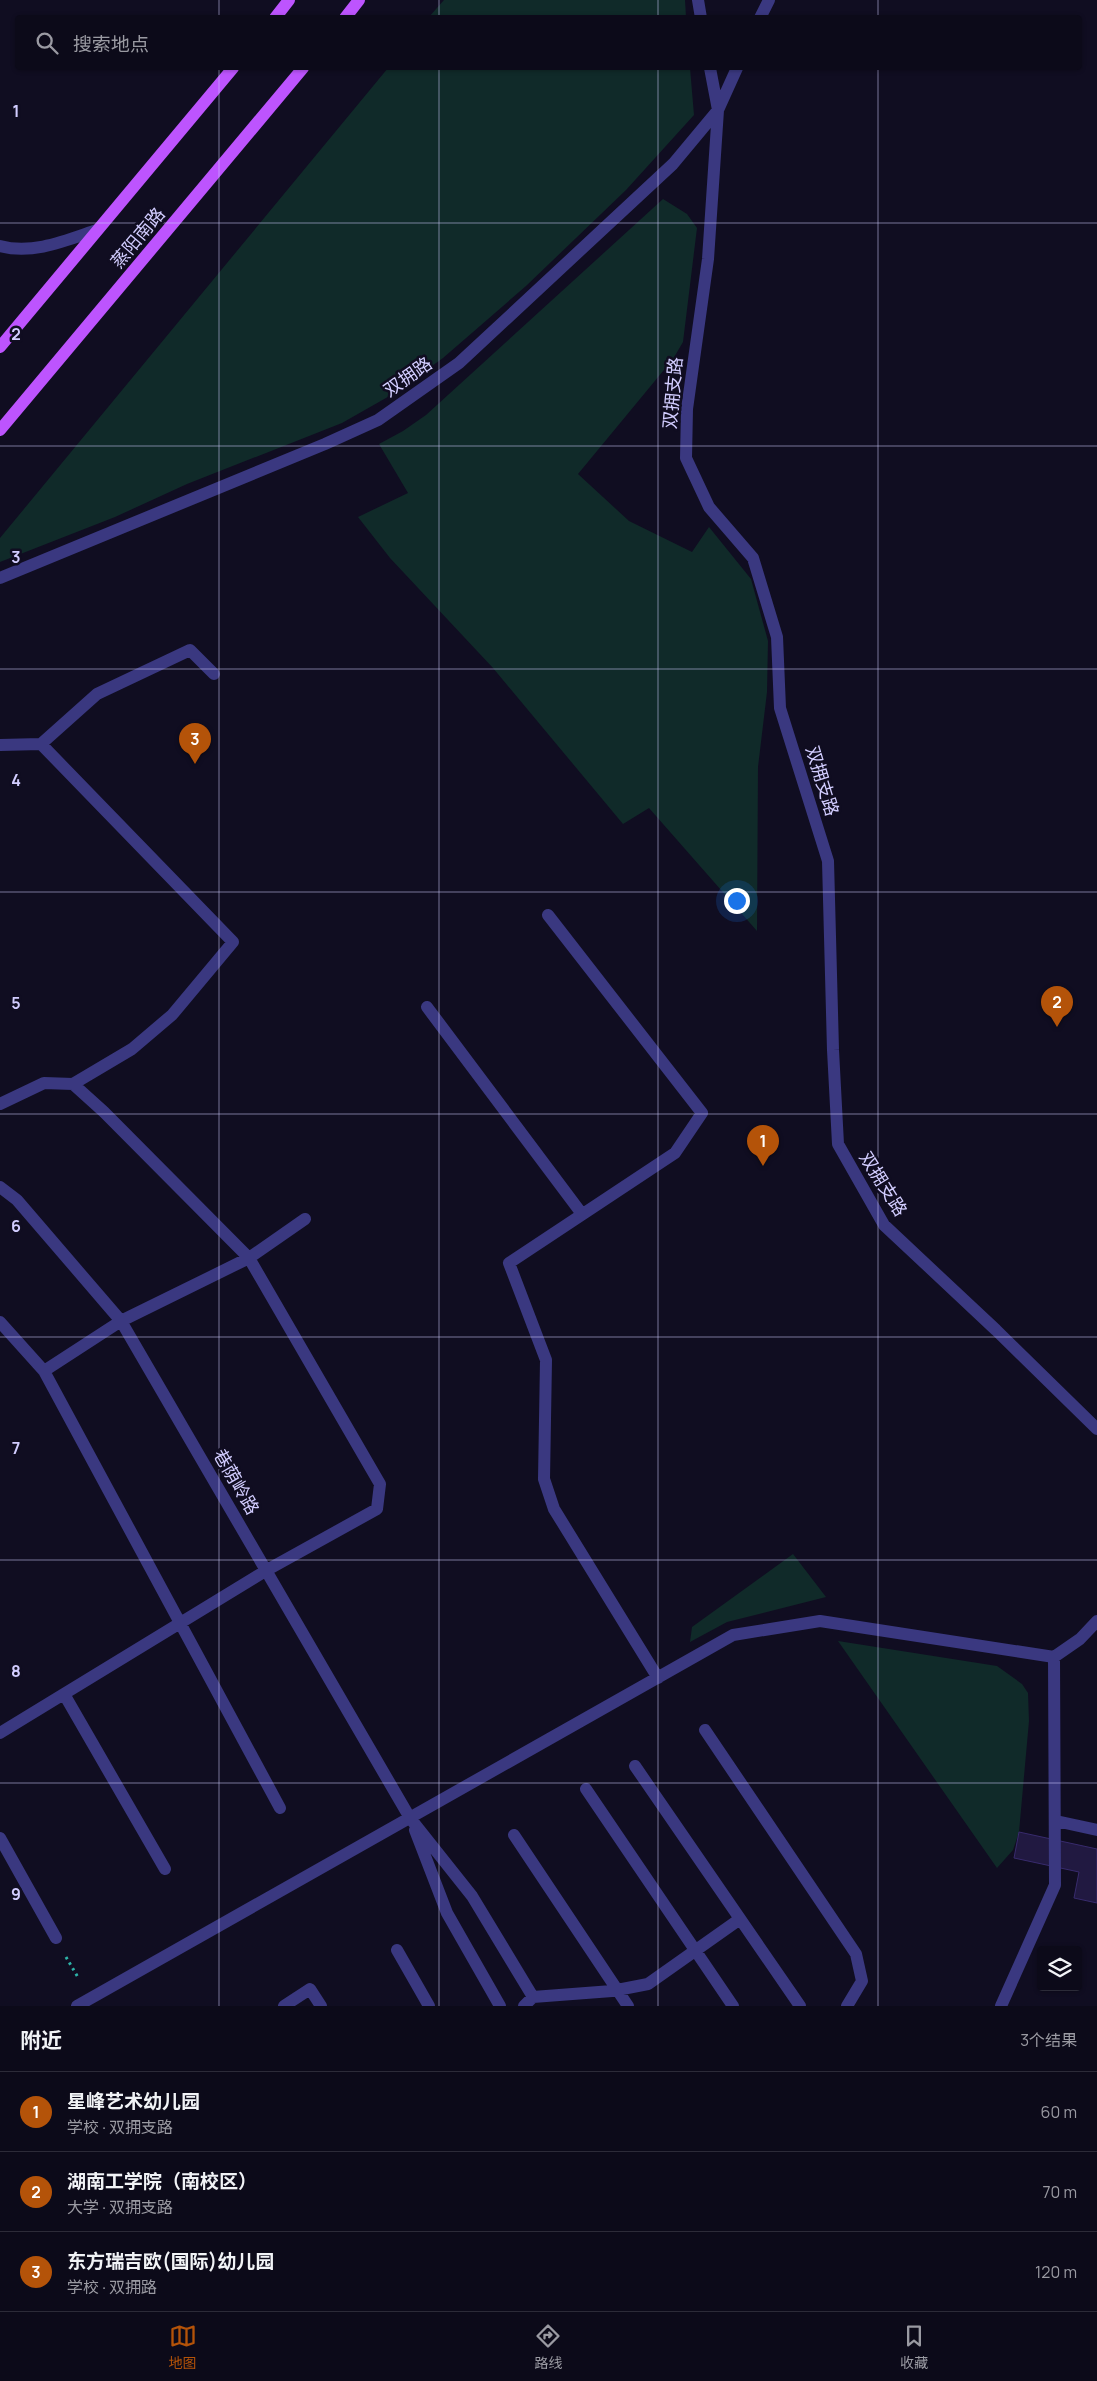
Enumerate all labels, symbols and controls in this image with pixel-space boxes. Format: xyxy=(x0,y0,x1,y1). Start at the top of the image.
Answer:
search box xyxy=(15,15,1082,70)
icon: search xyxy=(33,29,61,57)
text: 搜索地点 xyxy=(73,31,149,57)
text: 1 xyxy=(12,100,20,122)
street label: 蒸阳南路 xyxy=(105,202,170,273)
text: 2 xyxy=(11,323,21,345)
street label: 双拥路 xyxy=(378,351,436,401)
street label: 双拥支路 xyxy=(657,356,687,430)
text: 3 xyxy=(11,546,21,568)
pin: 3 xyxy=(179,723,211,764)
street label: 双拥支路 xyxy=(801,743,845,819)
text: 4 xyxy=(11,769,21,791)
your location xyxy=(724,888,750,914)
pin: 2 xyxy=(1041,986,1073,1027)
text: 5 xyxy=(11,992,21,1014)
pin: 1 xyxy=(747,1125,779,1166)
street label: 双拥支路 xyxy=(855,1147,913,1220)
text: 6 xyxy=(11,1215,21,1237)
text: 7 xyxy=(12,1437,20,1459)
street label: 巷荫岭路 xyxy=(208,1444,265,1519)
text: 8 xyxy=(11,1660,21,1682)
text: 9 xyxy=(11,1883,21,1905)
map controls xyxy=(1037,1946,1082,1991)
button: layers xyxy=(1037,1946,1082,1991)
text: 附近 xyxy=(20,2026,62,2054)
text: 3个结果 xyxy=(1020,2029,1077,2051)
text: 星峰艺术幼儿园 xyxy=(67,2088,200,2114)
text: 1 xyxy=(32,2101,40,2123)
text: 60 m xyxy=(1041,2101,1077,2123)
text: 学校 · 双拥支路 xyxy=(67,2116,173,2138)
text: 湖南工学院（南校区） xyxy=(67,2168,257,2194)
text: 2 xyxy=(31,2181,41,2203)
text: 70 m xyxy=(1042,2181,1077,2203)
text: 大学 · 双拥支路 xyxy=(67,2196,173,2218)
text: 东方瑞吉欧(国际)幼儿园 xyxy=(67,2248,274,2274)
text: 3 xyxy=(31,2261,41,2283)
text: 120 m xyxy=(1035,2261,1077,2283)
text: 学校 · 双拥路 xyxy=(67,2276,157,2298)
tab: 地图 xyxy=(169,2322,197,2372)
tab: 路线 xyxy=(534,2322,562,2372)
tab: 收藏 xyxy=(900,2322,928,2372)

